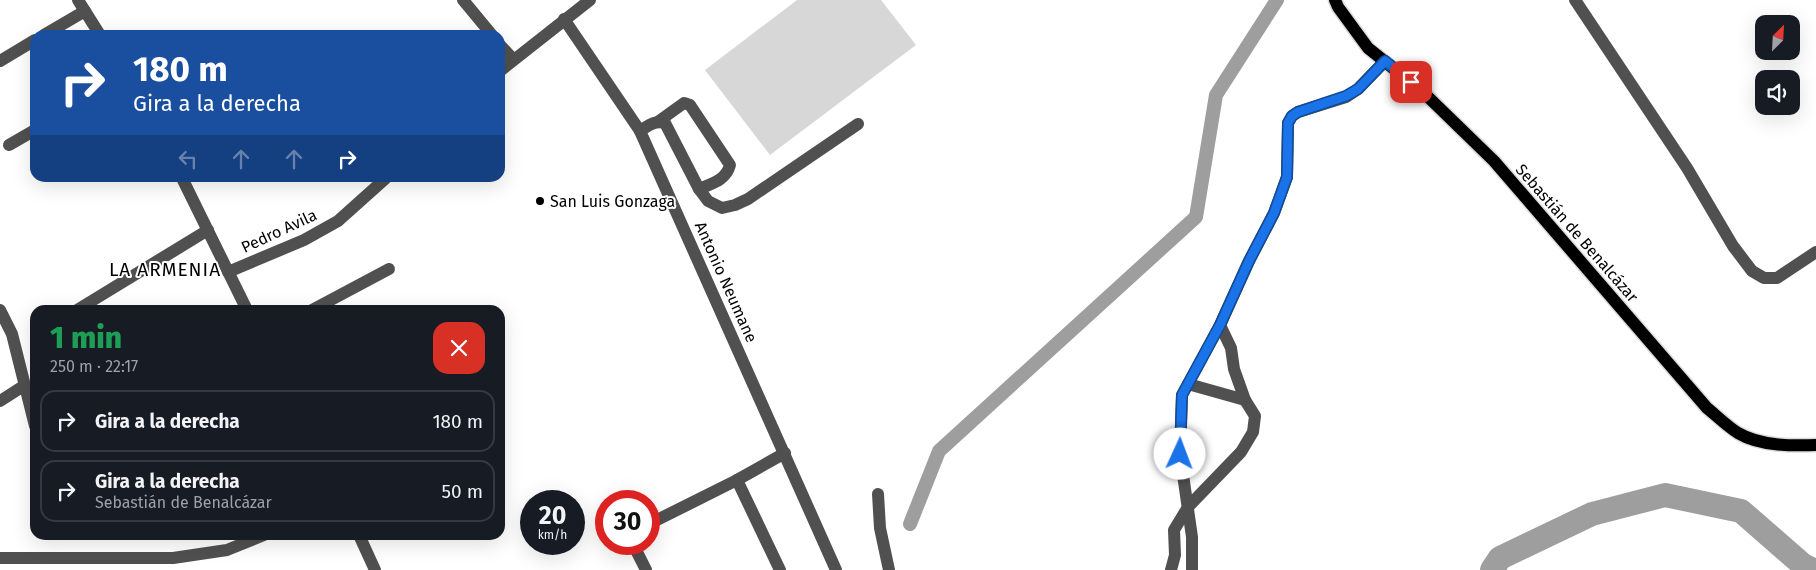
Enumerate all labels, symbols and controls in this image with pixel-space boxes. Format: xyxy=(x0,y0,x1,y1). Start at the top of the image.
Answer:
north arrow xyxy=(1755,15,1800,60)
map controls xyxy=(1755,15,1800,115)
text: 180 m xyxy=(133,48,228,90)
icon: right xyxy=(50,50,115,115)
pin xyxy=(1390,61,1432,103)
icon: arrive xyxy=(1397,68,1425,96)
button: sound xyxy=(1755,70,1800,115)
text: Gira a la derecha xyxy=(133,90,301,117)
icon: left xyxy=(174,145,202,173)
icon: ahead xyxy=(227,145,255,173)
icon: ahead xyxy=(280,145,308,173)
icon: right xyxy=(333,145,361,173)
street label: Sebastián de Benalcázar xyxy=(1512,160,1643,307)
place label: San Luis Gonzaga xyxy=(550,192,675,211)
marker: San Luis Gonzaga xyxy=(534,195,546,207)
street label: Pedro Avila xyxy=(238,205,320,257)
street label: Antonio Neumane xyxy=(691,219,761,345)
district label: LA ARMENIA xyxy=(109,258,221,281)
text: 1 min xyxy=(50,320,122,356)
button: close xyxy=(433,322,485,374)
text: 250 m · 22:17 xyxy=(50,357,138,376)
icon: right xyxy=(52,407,80,435)
text: Gira a la derecha xyxy=(95,410,240,433)
text: 180 m xyxy=(432,410,483,433)
position arrow xyxy=(1153,427,1205,479)
text: Gira a la derecha xyxy=(95,470,240,493)
icon: right xyxy=(52,477,80,505)
text: 50 m xyxy=(442,480,483,503)
speed limit sign: 30 xyxy=(595,490,660,555)
text: Sebastián de Benalcázar xyxy=(95,493,272,512)
text: 20 xyxy=(539,501,566,531)
text: km/h xyxy=(538,528,567,542)

